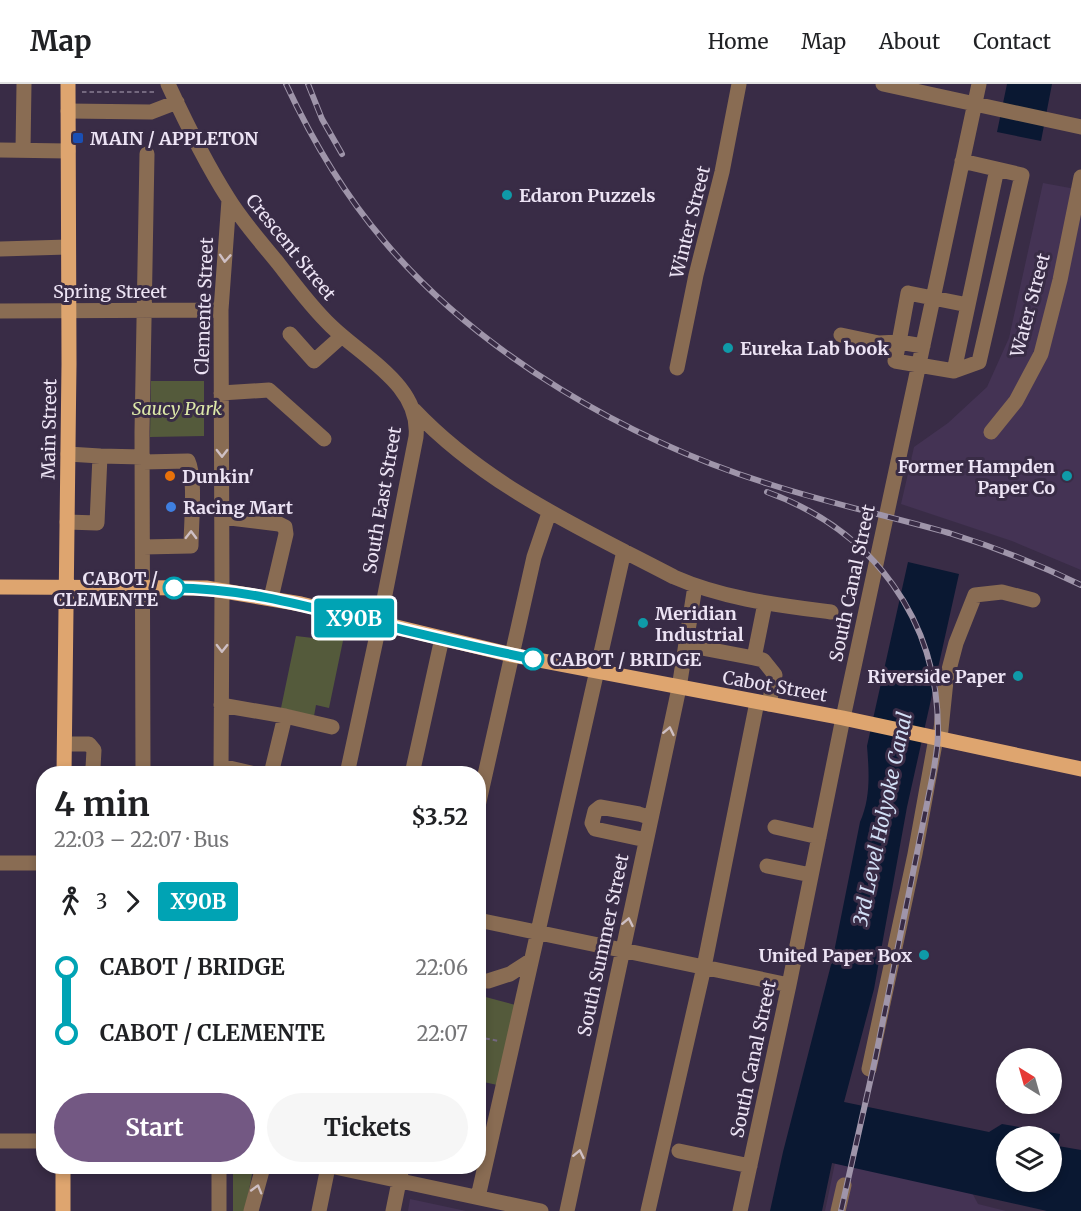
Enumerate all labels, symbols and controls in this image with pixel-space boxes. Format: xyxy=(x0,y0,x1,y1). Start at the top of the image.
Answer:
text: Map xyxy=(30,23,92,59)
text: Home xyxy=(708,28,768,55)
text: Map xyxy=(801,28,846,55)
text: About xyxy=(879,28,940,55)
text: Contact xyxy=(973,28,1051,55)
place label: MAIN / APPLETON xyxy=(90,127,258,150)
marker: MAIN / APPLETON xyxy=(71,131,85,145)
street label: Winter Street xyxy=(665,163,715,282)
place label: Edaron Puzzels xyxy=(519,184,656,207)
marker: Edaron Puzzels xyxy=(500,188,514,202)
street label: Crescent Street xyxy=(241,189,341,305)
street label: Clemente Street xyxy=(190,237,218,375)
street label: Water Street xyxy=(1005,251,1055,360)
one-way arrow xyxy=(218,254,231,263)
street label: Spring Street xyxy=(53,280,167,303)
place label: Eureka Lab book xyxy=(740,337,889,360)
marker: Eureka Lab book xyxy=(721,341,735,355)
street label: Main Street xyxy=(37,378,61,480)
park label: Saucy Park xyxy=(132,397,222,420)
street label: South East Street xyxy=(358,425,406,575)
one-way arrow xyxy=(216,448,228,457)
place label: Former Hampden Paper Co xyxy=(898,455,1055,499)
place label: Dunkin' xyxy=(182,465,254,488)
marker: Dunkin' xyxy=(163,469,177,483)
marker: Former Hampden Paper Co xyxy=(1060,469,1074,483)
place label: Racing Mart xyxy=(183,496,294,519)
marker: Racing Mart xyxy=(164,500,178,514)
street label: South Canal Street xyxy=(824,502,880,664)
one-way arrow xyxy=(185,530,197,539)
place label: CABOT / CLEMENTE xyxy=(54,567,158,611)
marker: CABOT / CLEMENTE xyxy=(163,577,185,599)
line badge: X90B xyxy=(312,598,396,638)
place label: Meridian Industrial xyxy=(655,602,744,646)
text: X90B xyxy=(326,605,382,632)
marker: Meridian Industrial xyxy=(636,616,650,630)
one-way arrow xyxy=(216,643,228,652)
marker: CABOT / BRIDGE xyxy=(522,648,544,670)
place label: CABOT / BRIDGE xyxy=(550,648,701,671)
street label: Cabot Street xyxy=(721,665,829,707)
place label: Riverside Paper xyxy=(867,665,1006,688)
marker: Riverside Paper xyxy=(1011,669,1025,683)
water label: 3rd Level Holyoke Canal xyxy=(847,710,917,928)
one-way arrow xyxy=(662,727,675,737)
text: 4 min xyxy=(54,784,150,825)
text: $3.52 xyxy=(411,803,468,831)
text: 22:03 – 22:07 · Bus xyxy=(54,827,229,852)
street label: South Summer Street xyxy=(572,852,634,1038)
icon: walk xyxy=(54,885,87,918)
icon: forward xyxy=(116,885,149,918)
text: X90B xyxy=(170,888,226,915)
text: 3 xyxy=(96,889,107,914)
one-way arrow xyxy=(621,917,634,927)
place label: United Paper Box xyxy=(759,944,912,967)
marker: United Paper Box xyxy=(917,948,931,962)
text: CABOT / BRIDGE xyxy=(100,953,285,981)
text: 22:06 xyxy=(415,955,468,980)
street label: South Canal Street xyxy=(725,978,781,1140)
text: CABOT / CLEMENTE xyxy=(100,1019,325,1047)
text: 22:07 xyxy=(417,1021,468,1046)
north arrow xyxy=(996,1048,1062,1114)
map controls xyxy=(996,1048,1062,1192)
button: Start xyxy=(54,1093,255,1162)
button: Tickets xyxy=(267,1093,468,1162)
button: layers xyxy=(996,1126,1062,1192)
one-way arrow xyxy=(572,1149,585,1159)
one-way arrow xyxy=(249,1184,262,1194)

